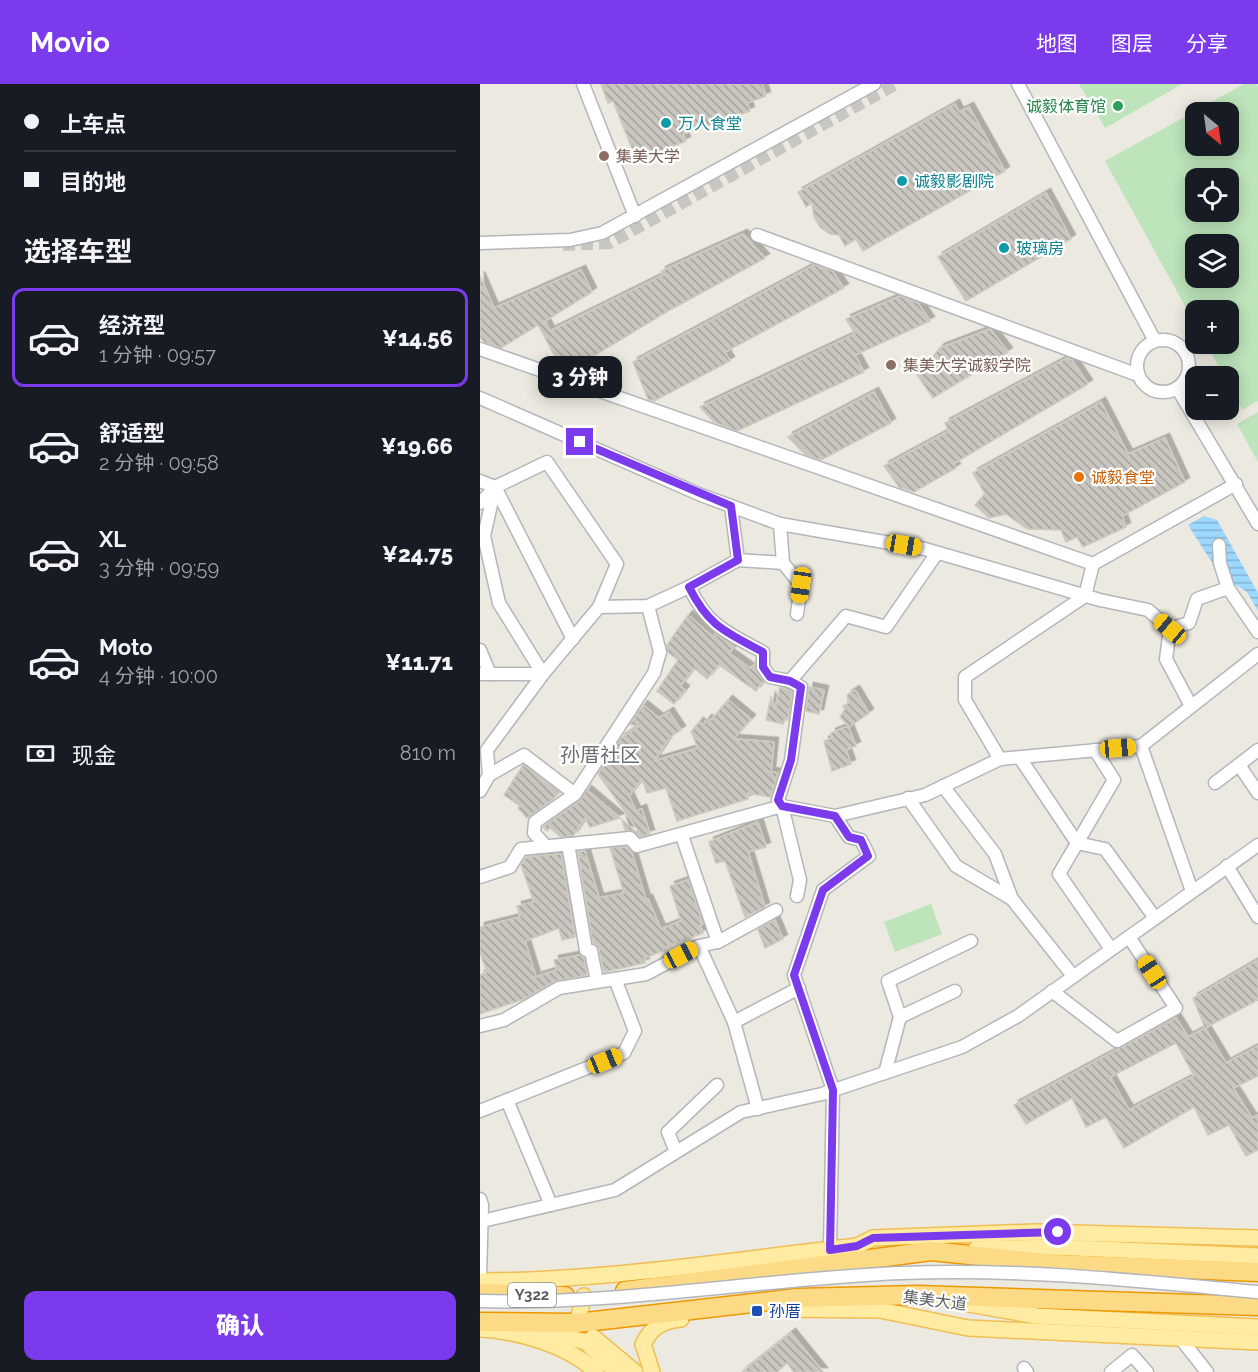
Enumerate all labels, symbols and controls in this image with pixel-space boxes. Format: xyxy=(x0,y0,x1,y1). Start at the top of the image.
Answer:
text: Movio xyxy=(30,26,110,59)
text: 地图 xyxy=(1036,31,1078,56)
text: 图层 xyxy=(1111,31,1153,56)
text: 分享 xyxy=(1186,31,1228,56)
place label: 诚毅体育馆 xyxy=(1026,97,1106,116)
marker: 诚毅体育馆 xyxy=(1111,99,1125,113)
north arrow xyxy=(1185,102,1239,156)
map controls xyxy=(1185,102,1239,420)
text: 上车点 xyxy=(60,111,126,137)
place label: 万人食堂 xyxy=(678,114,742,133)
marker: 万人食堂 xyxy=(659,116,673,130)
place label: 集美大学 xyxy=(616,147,680,166)
marker: 集美大学 xyxy=(597,149,611,163)
button: locate xyxy=(1185,168,1239,222)
text: 目的地 xyxy=(60,169,126,195)
place label: 诚毅影剧院 xyxy=(914,172,994,191)
marker: 诚毅影剧院 xyxy=(895,174,909,188)
button: layers xyxy=(1185,234,1239,288)
text: 选择车型 xyxy=(24,236,132,267)
place label: 玻璃房 xyxy=(1016,239,1064,258)
marker: 玻璃房 xyxy=(997,241,1011,255)
button: + xyxy=(1185,300,1239,354)
icon: car xyxy=(27,311,81,365)
text: 经济型 xyxy=(99,312,165,338)
text: ¥14.56 xyxy=(382,325,453,351)
text: 1 分钟 · 09:57 xyxy=(99,343,216,367)
callout: 3 分钟 xyxy=(538,355,622,397)
place label: 集美大学诚毅学院 xyxy=(903,356,1031,375)
marker: 集美大学诚毅学院 xyxy=(884,358,898,372)
text: 3 分钟 xyxy=(552,365,608,389)
button: − xyxy=(1185,366,1239,420)
icon: car xyxy=(27,419,81,473)
text: 舒适型 xyxy=(99,420,165,446)
route end xyxy=(566,428,593,455)
text: ¥19.66 xyxy=(381,433,453,459)
text: 2 分钟 · 09:58 xyxy=(99,451,219,475)
place label: 诚毅食堂 xyxy=(1091,468,1155,487)
marker: 诚毅食堂 xyxy=(1072,470,1086,484)
text: XL xyxy=(99,526,126,552)
icon: car xyxy=(27,527,81,581)
car xyxy=(885,533,923,557)
text: ¥24.75 xyxy=(382,541,453,567)
text: 3 分钟 · 09:59 xyxy=(99,556,219,580)
car xyxy=(790,566,812,604)
car xyxy=(1150,611,1190,647)
text: Moto xyxy=(99,634,153,660)
icon: car xyxy=(27,635,81,689)
text: ¥11.71 xyxy=(385,649,453,675)
text: 4 分钟 · 10:00 xyxy=(99,664,218,688)
icon: cash xyxy=(24,737,57,770)
car xyxy=(1099,737,1137,759)
text: 810 m xyxy=(400,741,456,765)
text: 现金 xyxy=(72,742,116,768)
district label: 孙厝社区 xyxy=(560,743,640,767)
car xyxy=(661,939,701,971)
car xyxy=(1135,952,1169,992)
car xyxy=(585,1046,625,1076)
route start xyxy=(1044,1218,1071,1245)
road number: Y322 xyxy=(508,1283,556,1307)
street label: 集美大道 xyxy=(902,1287,968,1314)
button: 确认 xyxy=(24,1291,456,1360)
place label: 孙厝 xyxy=(769,1302,801,1321)
marker: 孙厝 xyxy=(750,1304,764,1318)

